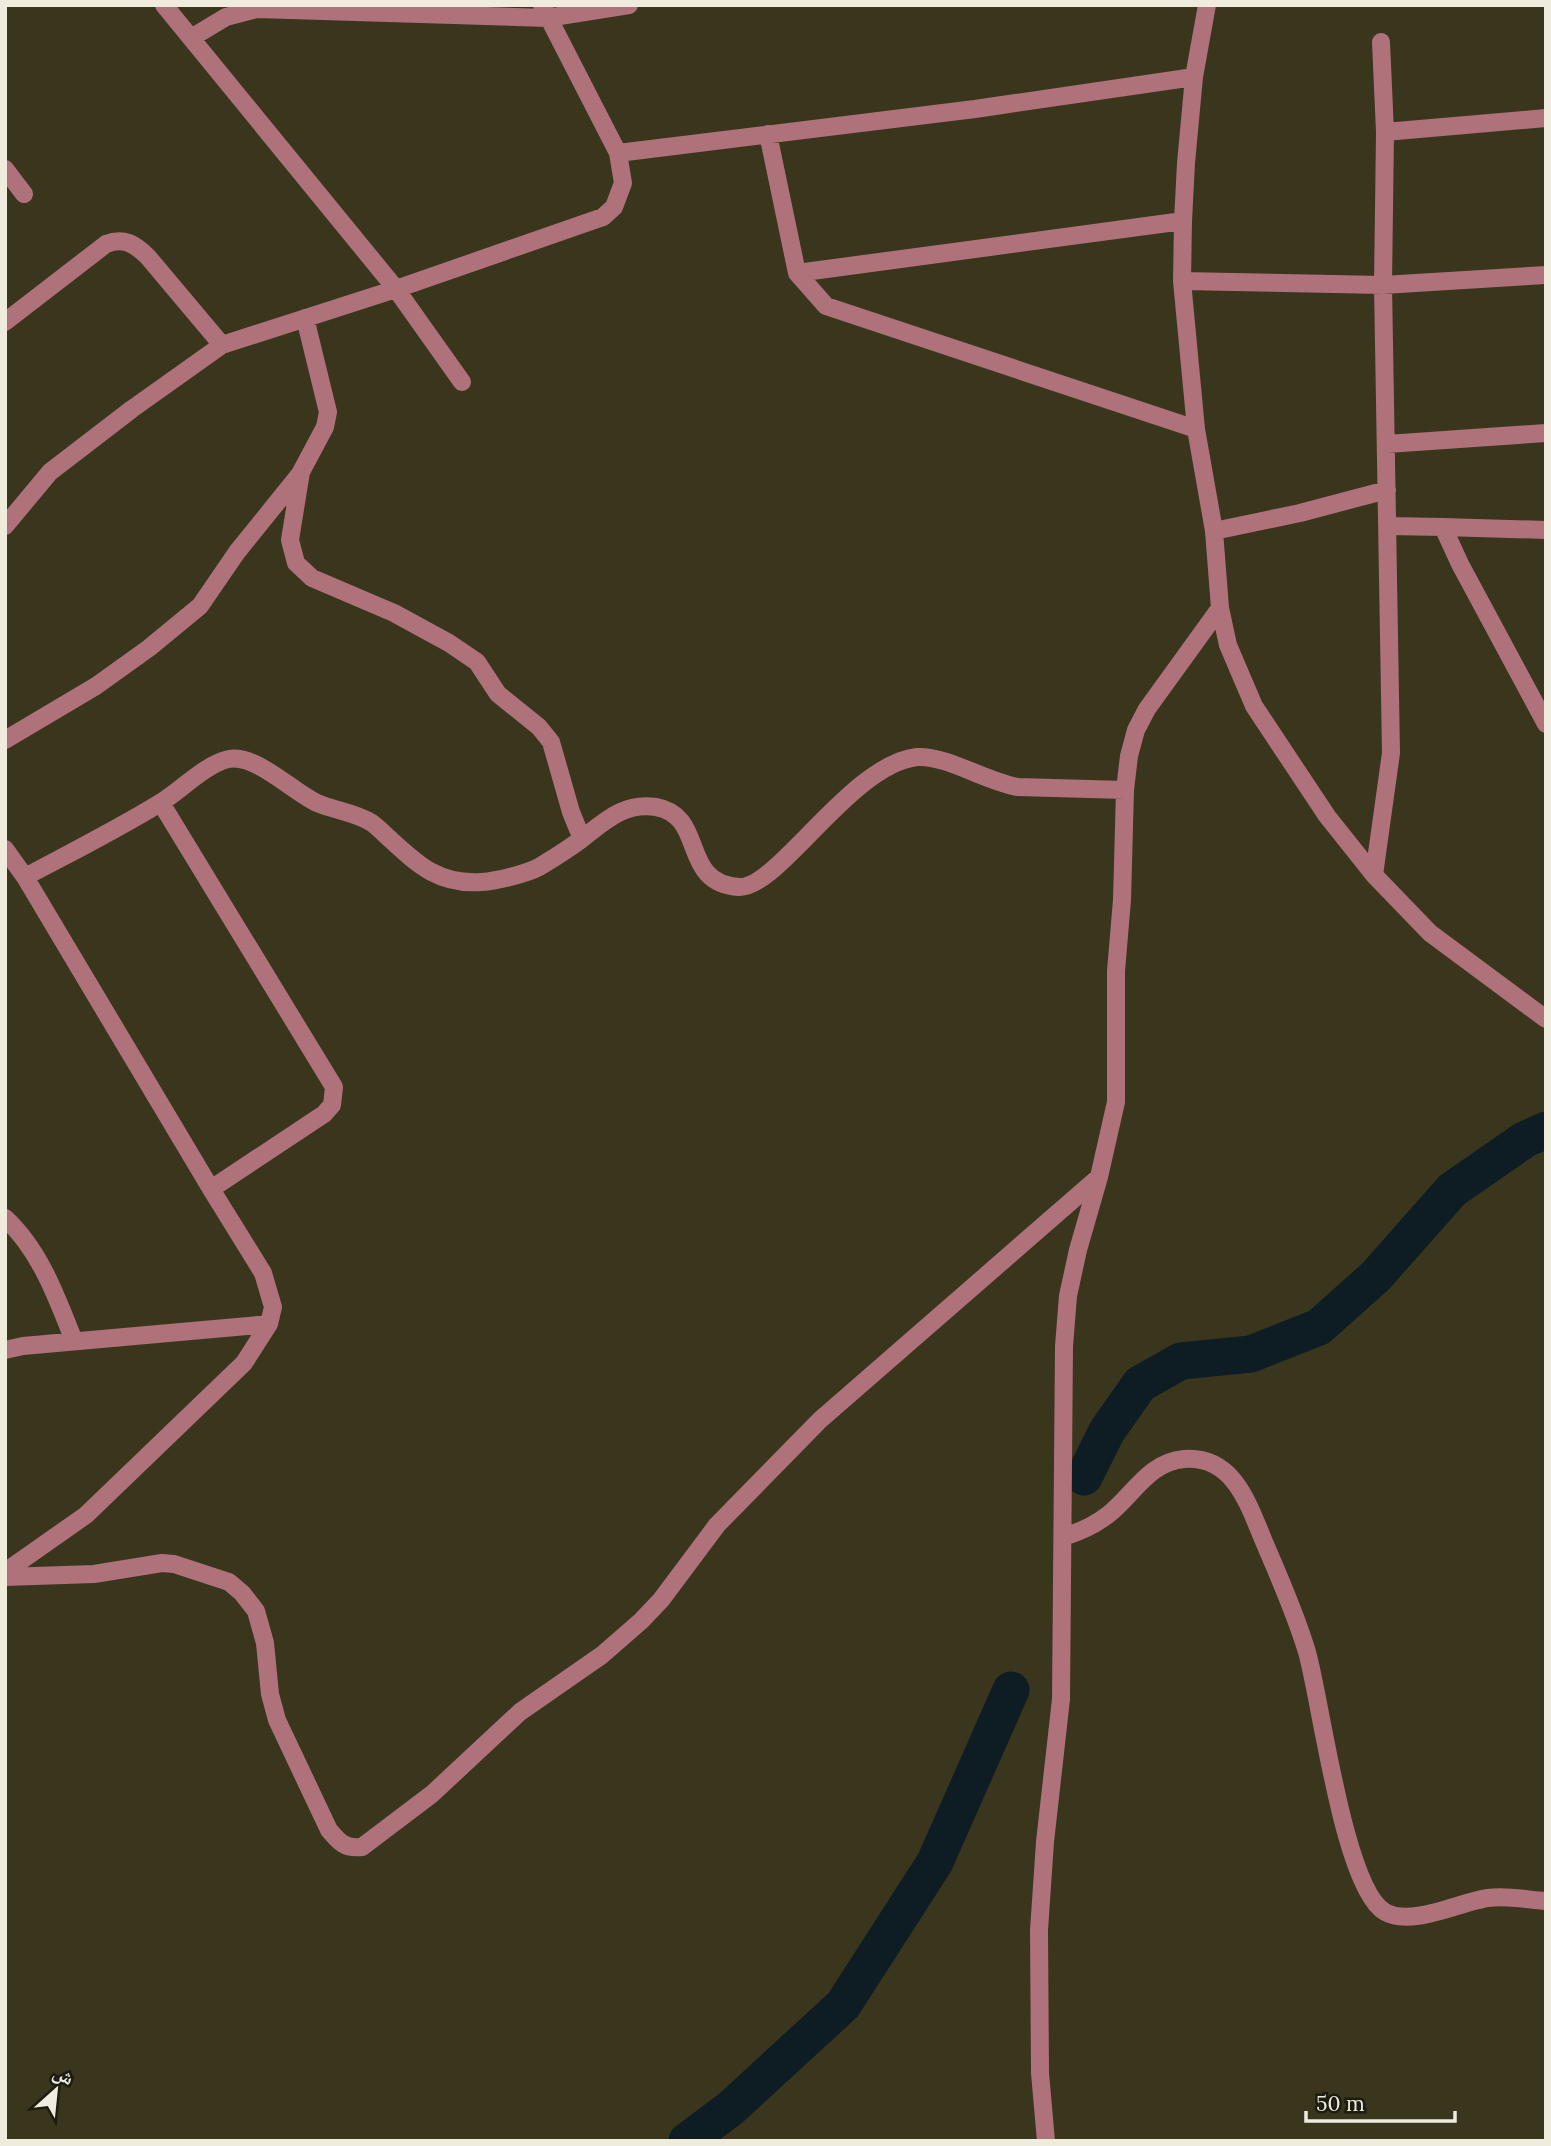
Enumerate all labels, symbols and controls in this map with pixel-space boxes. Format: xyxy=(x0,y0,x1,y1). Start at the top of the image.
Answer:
north arrow xyxy=(21,2055,91,2125)
text: ش xyxy=(49,2060,78,2090)
scale bar xyxy=(1306,2080,1455,2124)
text: 50 m xyxy=(1316,2090,1365,2117)

